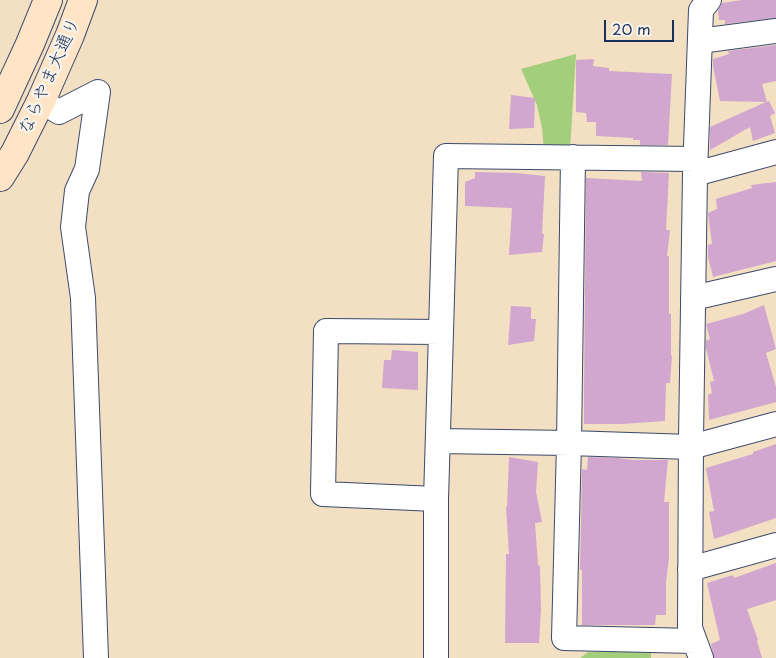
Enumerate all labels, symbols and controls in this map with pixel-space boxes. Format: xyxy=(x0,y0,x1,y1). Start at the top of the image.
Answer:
scale bar xyxy=(606,10,676,42)
street label: ならやま大通り xyxy=(15,14,85,138)
text: 20 m xyxy=(612,17,651,40)

